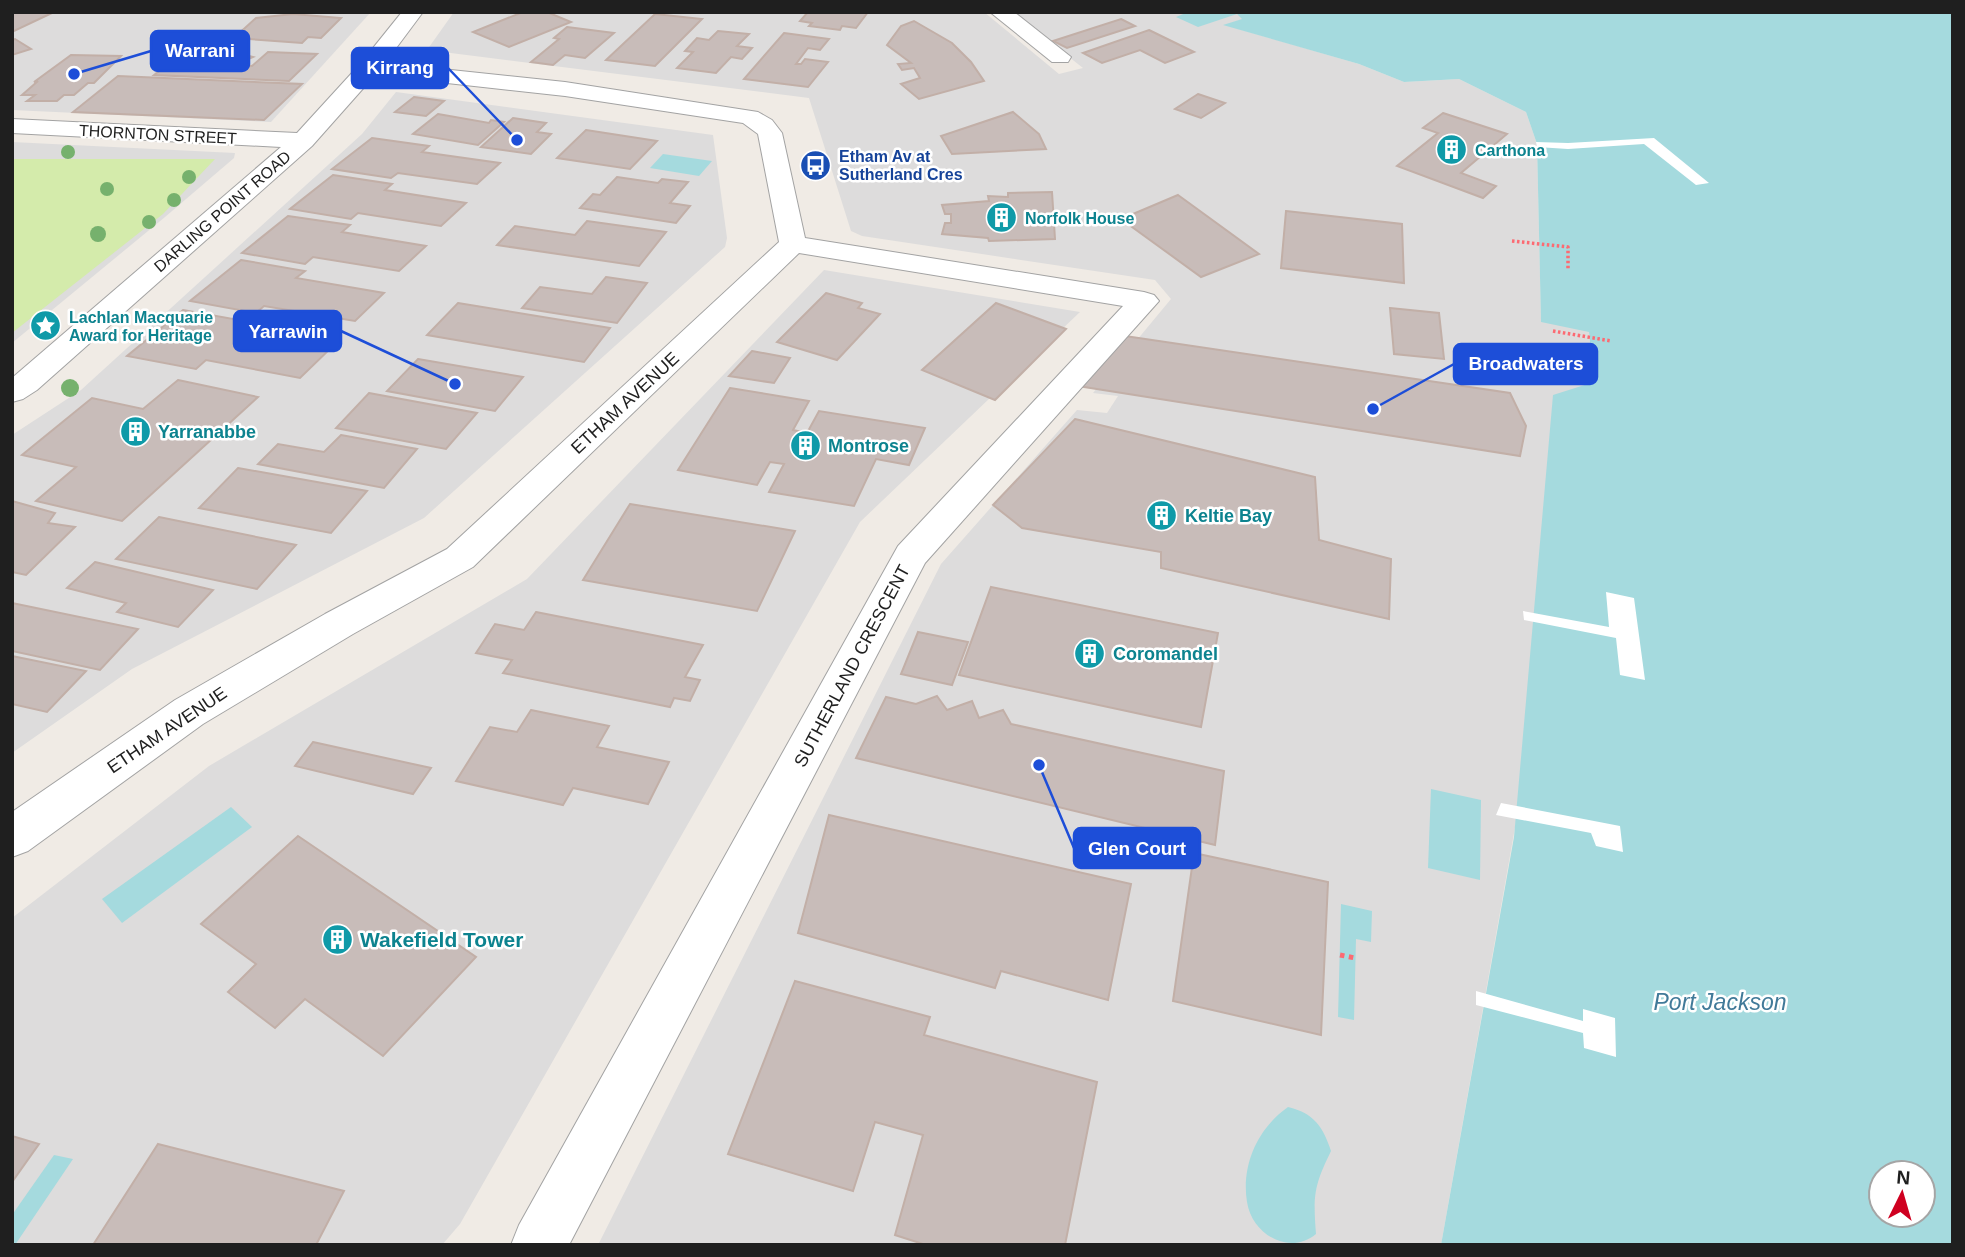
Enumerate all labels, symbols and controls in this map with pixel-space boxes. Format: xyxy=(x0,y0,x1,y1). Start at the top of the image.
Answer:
callout: Warrani xyxy=(151,31,249,71)
text: Warrani xyxy=(165,40,235,61)
callout: Kirrang xyxy=(352,48,448,88)
text: Kirrang xyxy=(366,57,434,78)
street label: THORNTON STREET xyxy=(79,122,237,147)
building icon: Carthona xyxy=(1435,133,1469,167)
place label: Carthona xyxy=(1475,142,1545,159)
street label: DARLING POINT ROAD xyxy=(151,148,294,275)
bus stop icon: Etham Av at Sutherland Cres xyxy=(799,148,833,182)
place label: Etham Av at Sutherland Cres xyxy=(839,148,963,183)
building icon: Norfolk House xyxy=(985,201,1019,235)
place label: Norfolk House xyxy=(1025,210,1134,227)
place icon: Lachlan Macquarie Award for Heritage xyxy=(29,309,63,343)
place label: Lachlan Macquarie Award for Heritage xyxy=(69,309,213,344)
callout: Yarrawin xyxy=(234,311,341,351)
text: Yarrawin xyxy=(248,321,328,342)
callout: Broadwaters xyxy=(1454,344,1597,384)
street label: ETHAM AVENUE xyxy=(567,348,683,458)
text: Broadwaters xyxy=(1468,353,1584,374)
building icon: Yarranabbe xyxy=(118,415,152,449)
place label: Yarranabbe xyxy=(158,422,256,442)
building icon: Montrose xyxy=(788,429,822,463)
place label: Montrose xyxy=(828,436,909,456)
building icon: Keltie Bay xyxy=(1145,499,1179,533)
place label: Keltie Bay xyxy=(1185,506,1272,526)
street label: SUTHERLAND CRESCENT xyxy=(790,562,914,770)
building icon: Coromandel xyxy=(1073,637,1107,671)
place label: Coromandel xyxy=(1113,644,1218,664)
street label: ETHAM AVENUE xyxy=(103,683,231,777)
callout: Glen Court xyxy=(1074,828,1200,868)
text: Glen Court xyxy=(1088,838,1187,859)
building icon: Wakefield Tower xyxy=(320,923,354,957)
place label: Wakefield Tower xyxy=(360,928,523,951)
water label: Port Jackson xyxy=(1654,989,1786,1015)
north arrow xyxy=(1867,1159,1937,1229)
text: N xyxy=(1896,1167,1911,1189)

